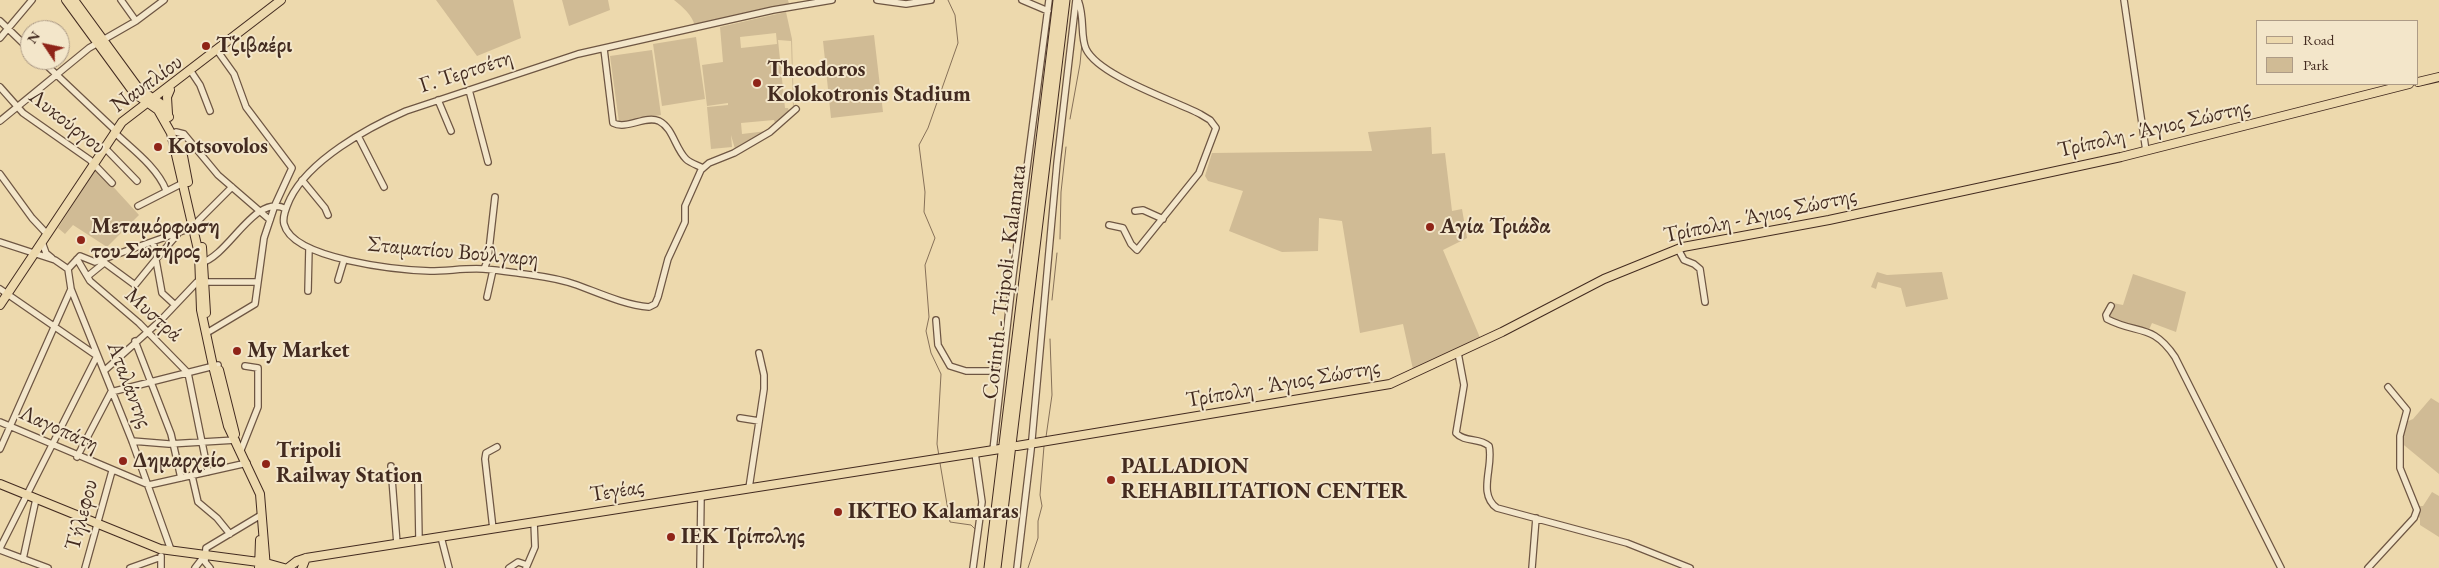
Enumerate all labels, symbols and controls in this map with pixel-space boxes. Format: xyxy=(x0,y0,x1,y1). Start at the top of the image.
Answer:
north arrow xyxy=(20,20,70,70)
legend xyxy=(2256,20,2419,85)
text: N xyxy=(23,27,44,47)
text: Road xyxy=(2303,30,2334,49)
place label: Τζιβαέρι xyxy=(216,33,292,59)
marker: Τζιβαέρι xyxy=(200,40,212,52)
street label: Γ. Τερτσέτη xyxy=(416,45,516,99)
street label: Ναυπλίου xyxy=(106,49,188,119)
text: Park xyxy=(2303,55,2329,74)
place label: Theodoros Kolokotronis Stadium xyxy=(767,57,971,108)
marker: Theodoros Kolokotronis Stadium xyxy=(751,77,763,89)
street label: Λυκούργου xyxy=(23,84,111,160)
street label: Τρίπολη - Άγιος Σώστης xyxy=(2055,94,2253,164)
place label: Kotsovolos xyxy=(168,134,268,160)
marker: Kotsovolos xyxy=(152,141,164,153)
street label: Corinth - Tripoli - Kalamata xyxy=(978,163,1032,401)
street label: Τρίπολη - Άγιος Σώστης xyxy=(1661,183,1859,249)
place label: Μεταμόρφωση του Σωτήρος xyxy=(91,214,220,266)
place label: Αγία Τριάδα xyxy=(1440,214,1550,240)
marker: Αγία Τριάδα xyxy=(1424,221,1436,233)
street label: Σταματίου Βούλγαρη xyxy=(366,231,540,273)
marker: Μεταμόρφωση του Σωτήρος xyxy=(75,234,87,246)
street label: Μυστρά xyxy=(119,282,187,348)
street label: Αταλάντης xyxy=(101,338,157,432)
place label: My Market xyxy=(247,338,350,364)
marker: My Market xyxy=(231,345,243,357)
street label: Τρίπολη - Άγιος Σώστης xyxy=(1184,354,1382,414)
street label: Λαγοπάτη xyxy=(15,400,103,458)
place label: Tripoli Railway Station xyxy=(276,438,423,490)
place label: Δημαρχείο xyxy=(133,448,226,474)
place label: PALLADION REHABILITATION CENTER xyxy=(1121,454,1407,506)
marker: Δημαρχείο xyxy=(117,455,129,467)
marker: Tripoli Railway Station xyxy=(260,458,272,470)
street label: Τεγέας xyxy=(588,474,646,508)
marker: PALLADION REHABILITATION CENTER xyxy=(1105,474,1117,486)
street label: Τήλεφου xyxy=(60,476,104,554)
place label: IKTEO Kalamaras xyxy=(848,499,1019,525)
marker: IKTEO Kalamaras xyxy=(832,506,844,518)
place label: ΙΕΚ Τρίπολης xyxy=(681,524,805,550)
marker: ΙΕΚ Τρίπολης xyxy=(665,531,677,543)

